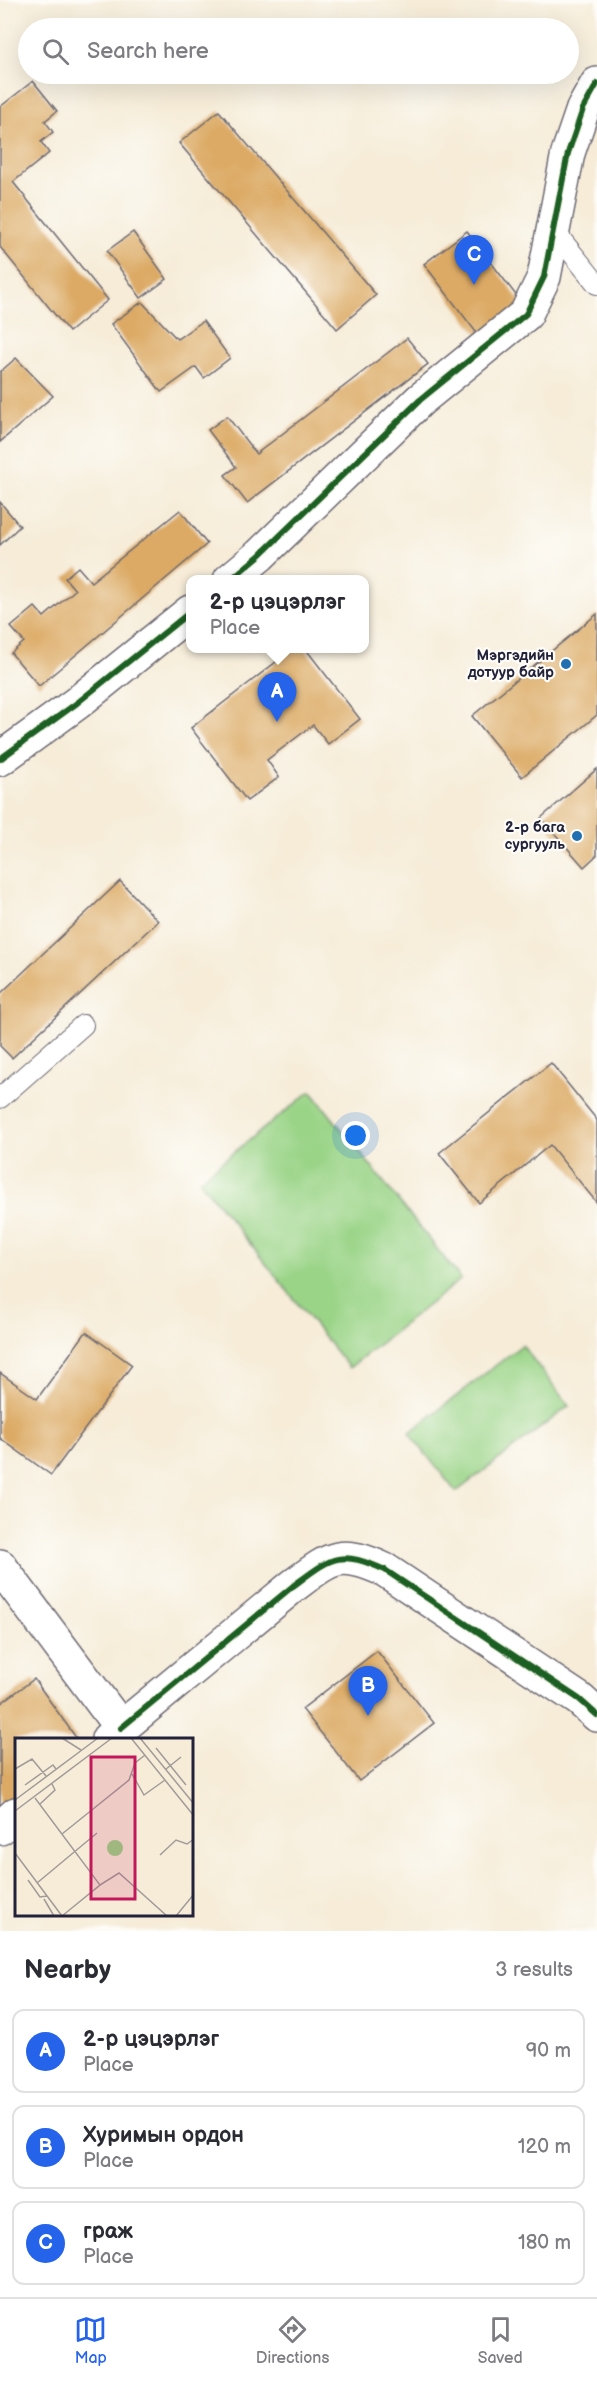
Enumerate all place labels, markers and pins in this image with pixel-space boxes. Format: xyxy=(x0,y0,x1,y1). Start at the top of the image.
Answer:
pin: C xyxy=(454,236,494,285)
place label: Мэргэдийн дотуур байр xyxy=(467,646,554,682)
marker: Мэргэдийн дотуур байр xyxy=(559,657,573,671)
pin: A xyxy=(258,672,296,722)
place label: 2-р бага сургууль xyxy=(505,818,565,854)
marker: 2-р бага сургууль xyxy=(570,829,584,843)
pin: B xyxy=(348,1666,388,1716)

